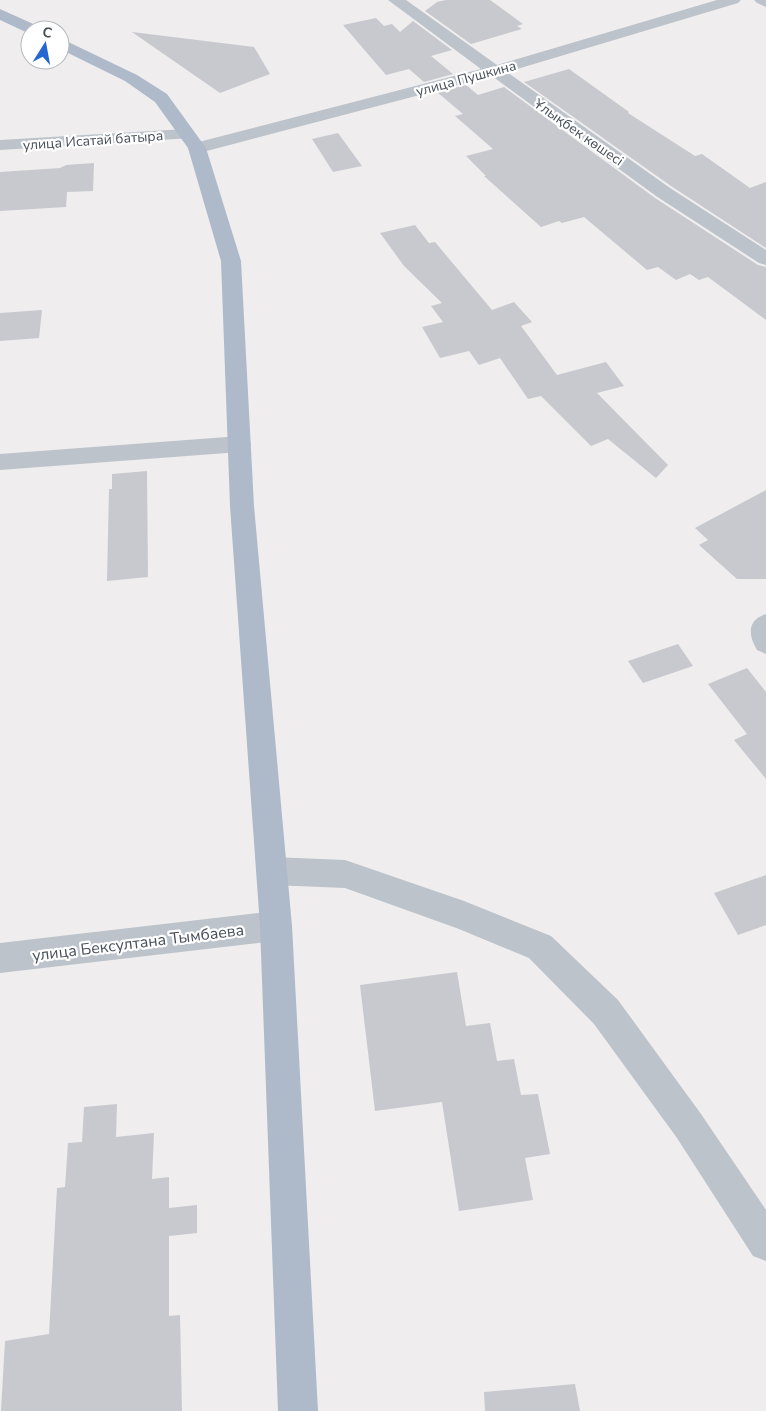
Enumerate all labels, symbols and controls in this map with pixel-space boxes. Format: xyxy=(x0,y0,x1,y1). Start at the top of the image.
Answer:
north arrow xyxy=(20,20,70,70)
text: С xyxy=(41,22,54,43)
street label: улица Пушкина xyxy=(414,56,518,101)
street label: Ұлықбек көшесі xyxy=(529,94,627,170)
street label: улица Исатай батыра xyxy=(22,126,164,155)
street label: улица Бексултана Тымбаева xyxy=(31,919,245,967)

